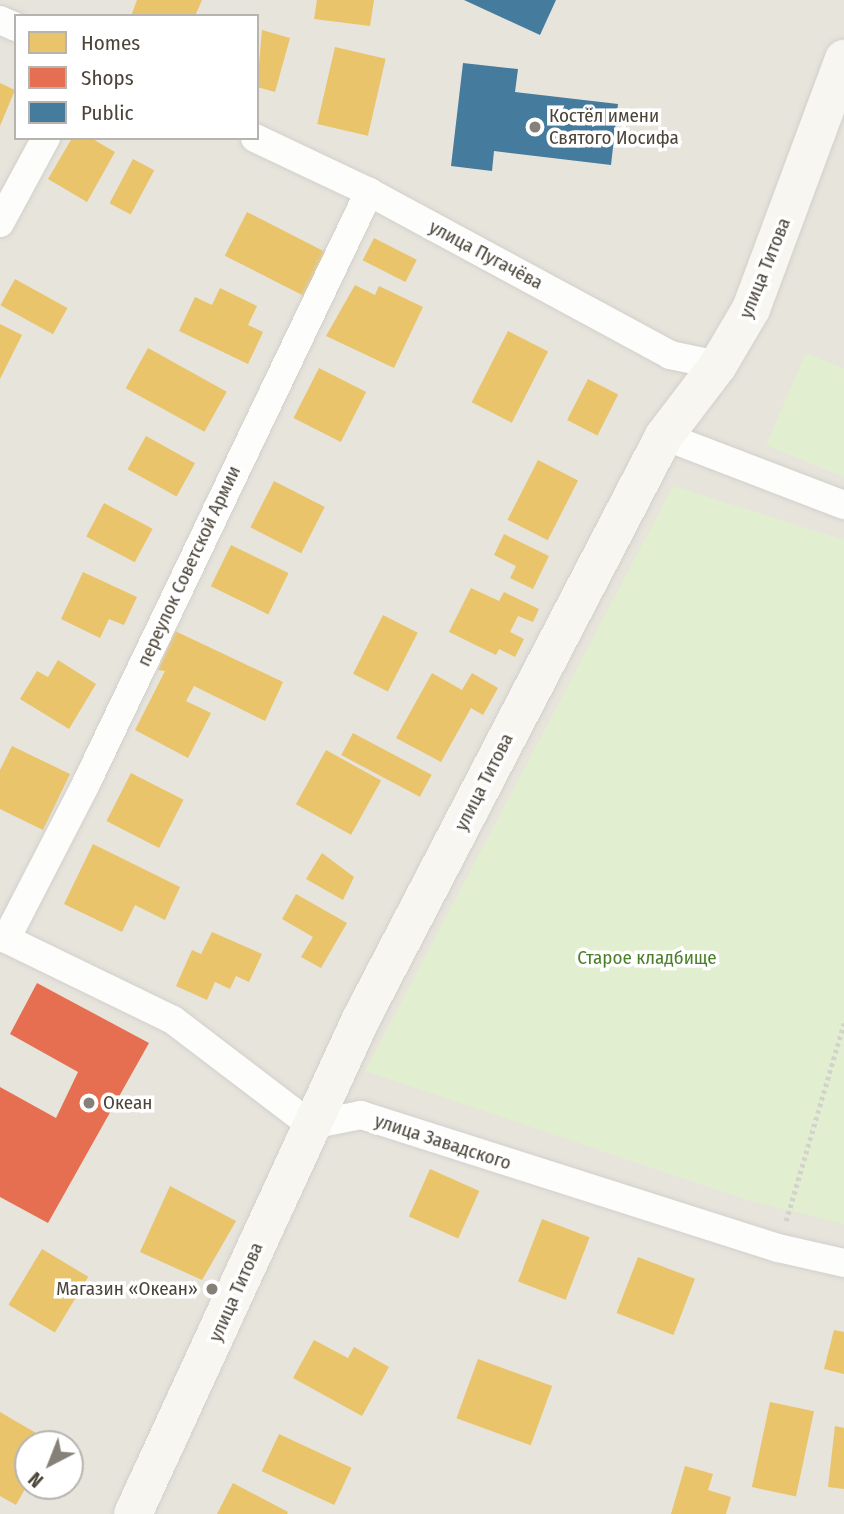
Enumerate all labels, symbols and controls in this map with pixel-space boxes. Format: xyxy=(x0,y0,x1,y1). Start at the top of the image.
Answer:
legend xyxy=(14,14,259,140)
text: Homes xyxy=(81,30,140,56)
text: Shops xyxy=(81,65,134,91)
text: Public xyxy=(81,100,133,126)
place label: Костёл имени Святого Иосифа xyxy=(549,105,679,149)
marker: Костёл имени Святого Иосифа xyxy=(527,119,543,135)
street label: улица Титова xyxy=(735,214,795,322)
street label: улица Пугачёва xyxy=(425,215,547,295)
street label: переулок Советской Армии xyxy=(132,462,246,670)
street label: улица Титова xyxy=(450,729,518,835)
park label: Старое кладбище xyxy=(577,947,717,969)
place label: Океан xyxy=(103,1092,152,1114)
marker: Океан xyxy=(81,1095,97,1111)
street label: улица Завадского xyxy=(372,1109,514,1175)
street label: улица Титова xyxy=(204,1239,268,1345)
place label: Магазин «Океан» xyxy=(56,1278,198,1300)
marker: Магазин «Океан» xyxy=(204,1281,220,1297)
north arrow xyxy=(14,1430,84,1500)
text: N xyxy=(24,1467,48,1492)

